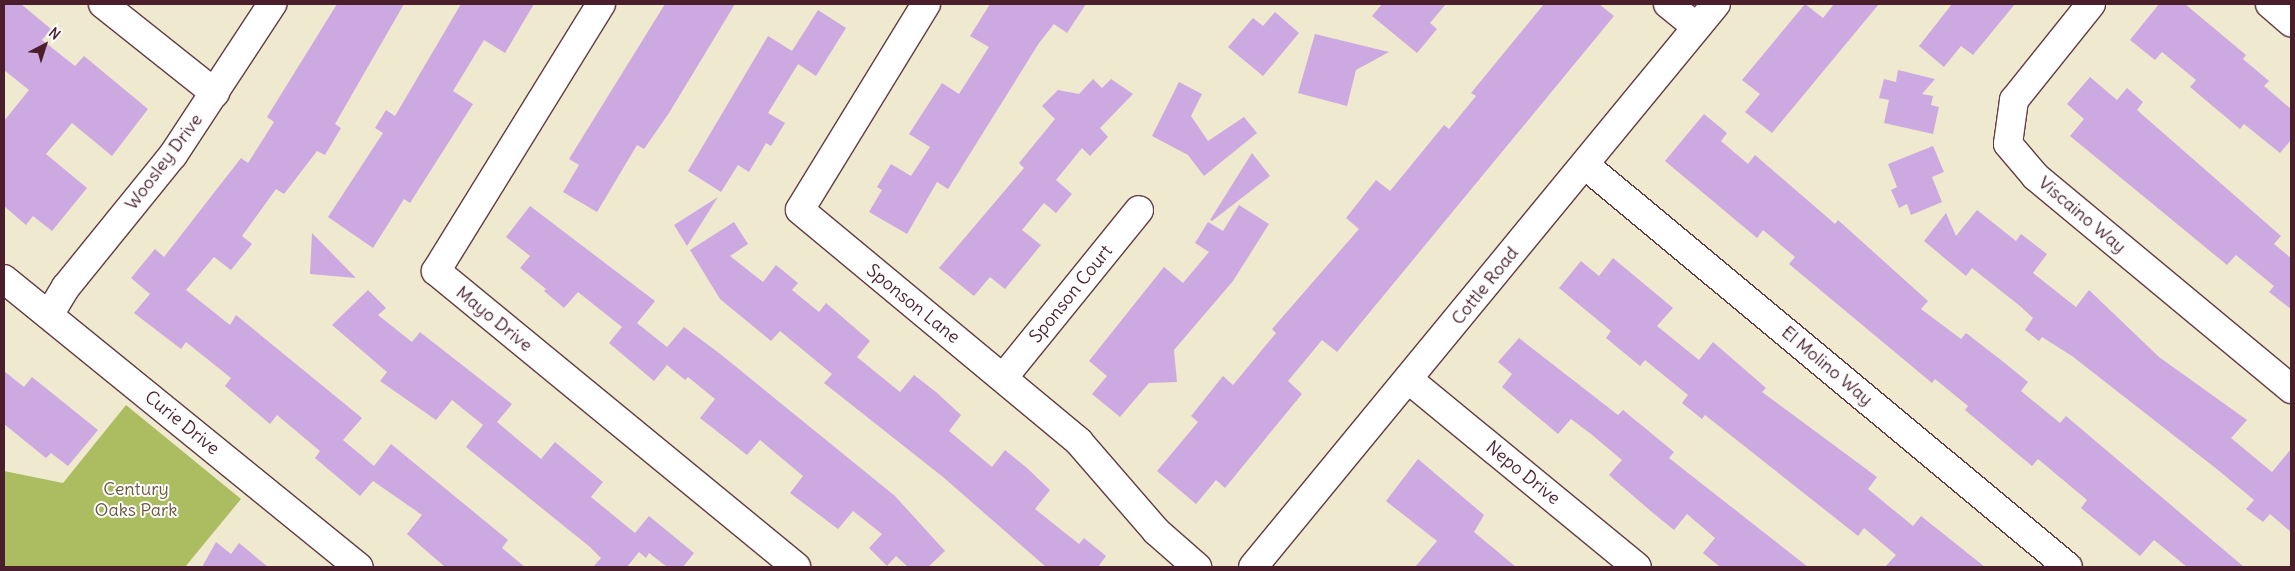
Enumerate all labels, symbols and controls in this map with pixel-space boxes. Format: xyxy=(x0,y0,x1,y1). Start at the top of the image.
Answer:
north arrow xyxy=(20,20,70,70)
text: N xyxy=(45,24,64,44)
street label: Woosley Drive xyxy=(121,110,207,214)
street label: Viscaino Way xyxy=(2034,172,2130,258)
street label: Sponson Court xyxy=(1025,241,1117,347)
street label: Cottle Road xyxy=(1447,243,1523,329)
street label: Sponson Lane xyxy=(862,260,964,348)
street label: Mayo Drive xyxy=(452,282,536,356)
street label: El Molino Way xyxy=(1777,322,1877,410)
street label: Curie Drive xyxy=(140,386,224,460)
street label: Nepo Drive xyxy=(1482,437,1564,509)
park label: Century Oaks Park xyxy=(94,479,178,522)

